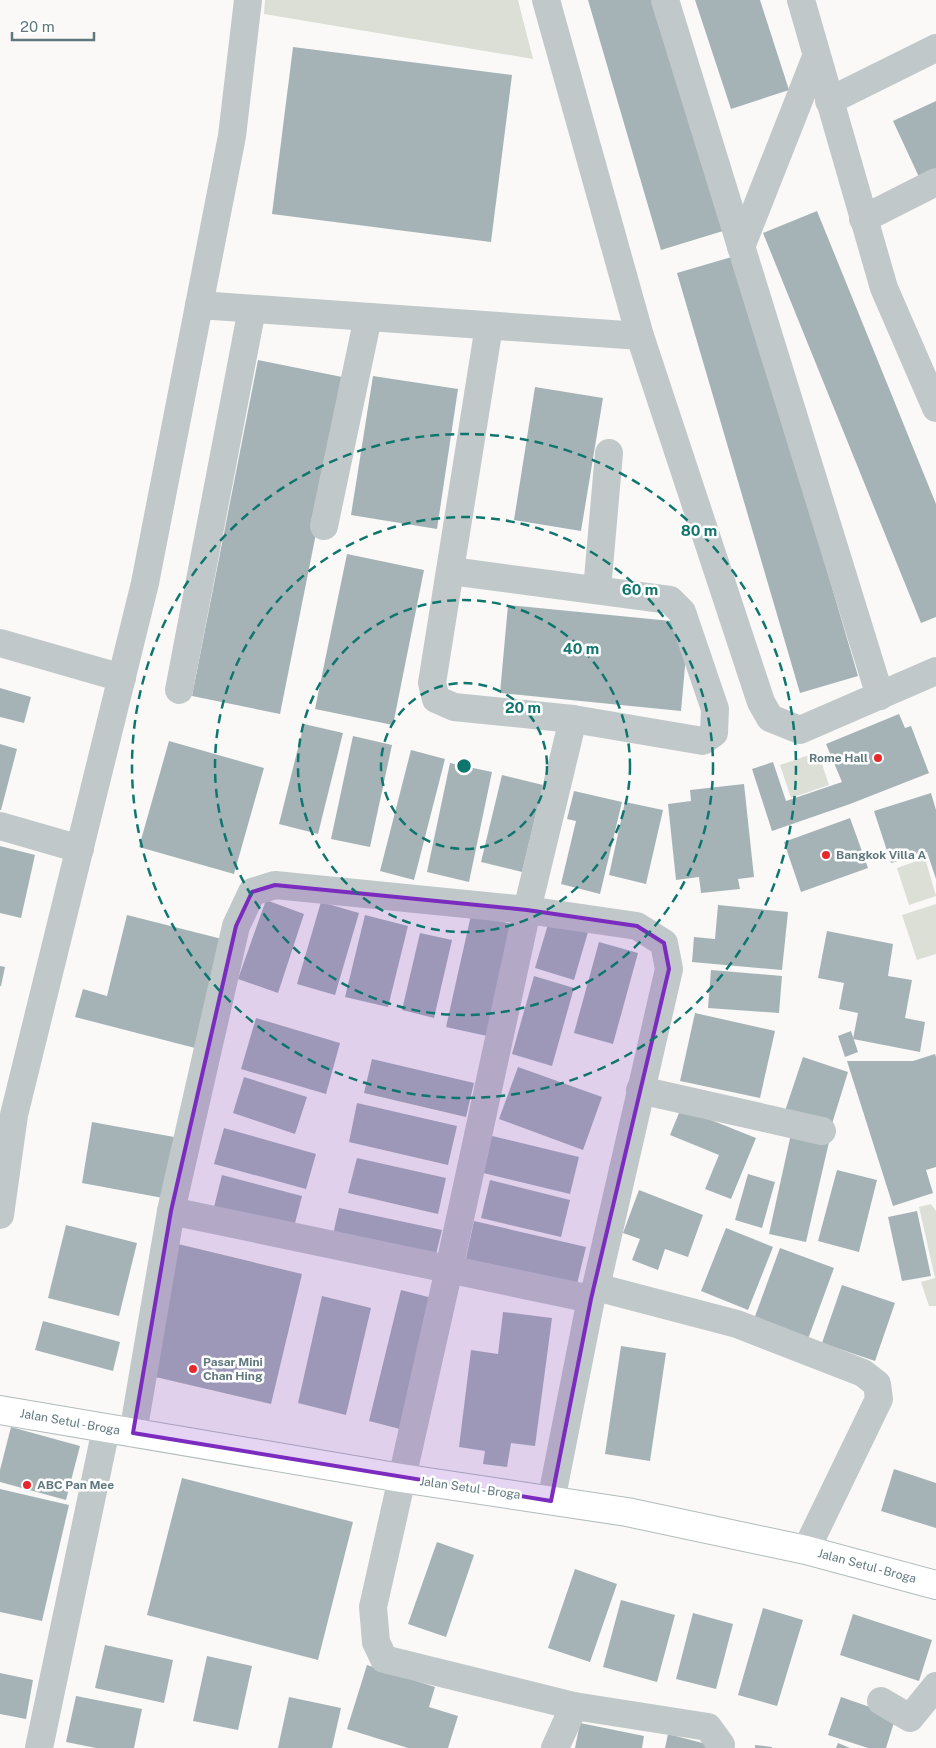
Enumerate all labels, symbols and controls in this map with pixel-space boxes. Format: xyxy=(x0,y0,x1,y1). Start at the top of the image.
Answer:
scale bar xyxy=(12,10,95,42)
text: 20 m xyxy=(20,18,55,35)
text: 80 m xyxy=(681,522,717,539)
text: 60 m xyxy=(622,581,658,598)
text: 40 m xyxy=(563,640,599,657)
text: 20 m xyxy=(505,699,541,716)
place label: Rome Hall xyxy=(809,751,868,765)
marker: Rome Hall xyxy=(872,752,884,764)
centre of rings xyxy=(455,757,473,775)
place label: Bangkok Villa A xyxy=(836,848,927,862)
marker: Bangkok Villa A xyxy=(820,849,832,861)
place label: Pasar Mini Chan Hing xyxy=(203,1355,263,1383)
marker: Pasar Mini Chan Hing xyxy=(187,1363,199,1375)
street label: Jalan Setul - Broga xyxy=(19,1406,121,1438)
street label: Jalan Setul - Broga xyxy=(419,1474,521,1502)
place label: ABC Pan Mee xyxy=(37,1478,114,1492)
marker: ABC Pan Mee xyxy=(21,1479,33,1491)
street label: Jalan Setul - Broga xyxy=(816,1546,918,1586)

